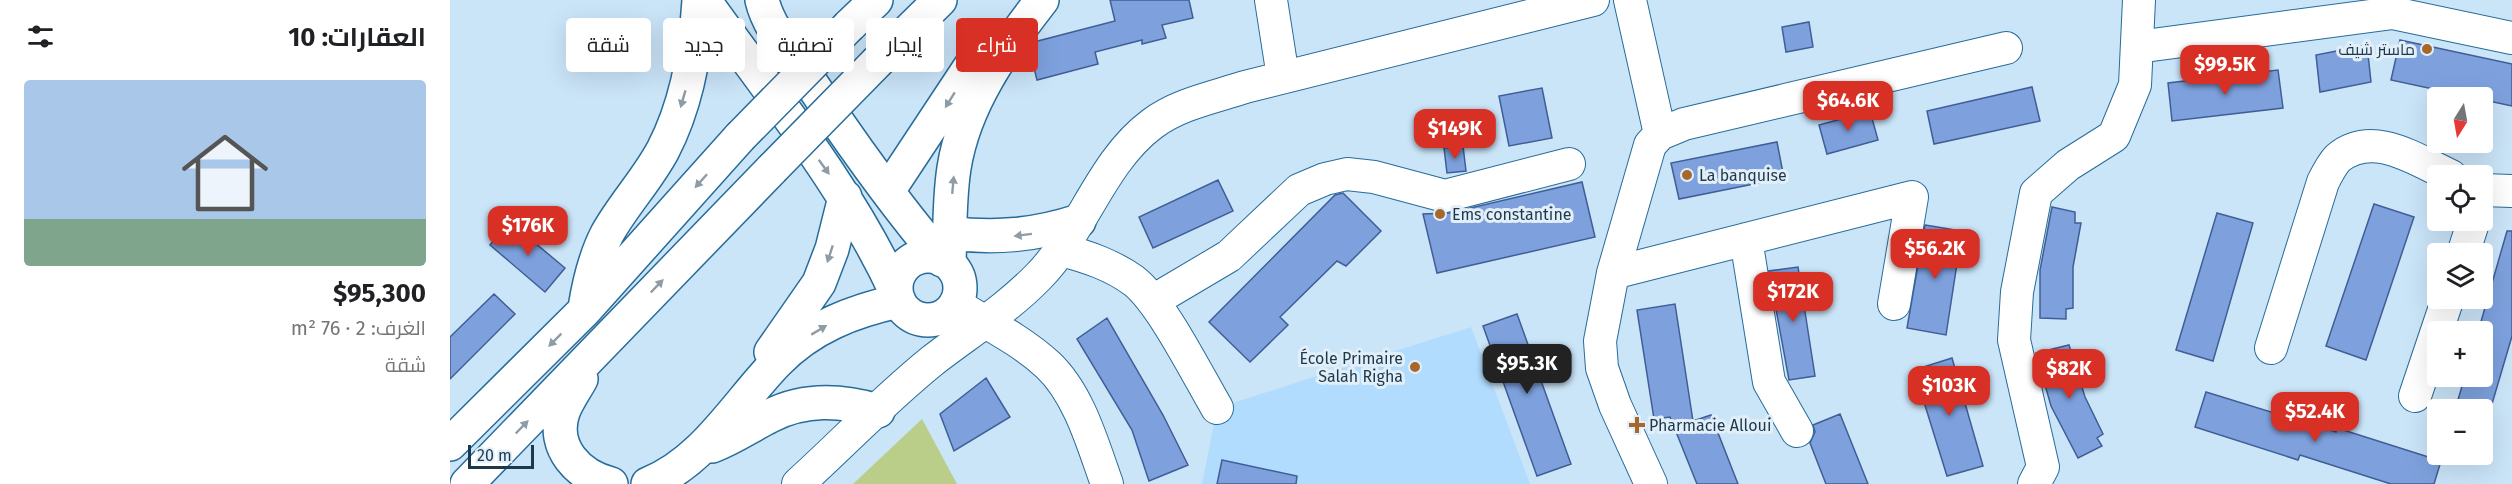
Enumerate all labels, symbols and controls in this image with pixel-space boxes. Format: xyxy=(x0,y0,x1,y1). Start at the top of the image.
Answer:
chip: شقة xyxy=(566,18,651,72)
chip: جديد xyxy=(663,18,745,72)
chip: تصفية xyxy=(757,18,854,72)
chip: إيجار xyxy=(866,18,944,72)
chip: شراء xyxy=(956,18,1038,72)
icon: filters xyxy=(24,20,57,53)
text: العقارات: 10 xyxy=(288,22,426,53)
place label: ماستر شيف xyxy=(2338,40,2415,59)
marker: ماستر شيف xyxy=(2420,42,2434,56)
pin: $99.5K xyxy=(2176,45,2274,96)
text: $99.5K xyxy=(2194,52,2256,76)
pin: $64.6K xyxy=(1799,81,1897,132)
north arrow xyxy=(2427,87,2493,153)
map controls xyxy=(2427,87,2493,465)
text: $64.6K xyxy=(1817,88,1879,112)
one-way arrow xyxy=(678,90,687,108)
one-way arrow xyxy=(944,92,955,108)
pin: $149K xyxy=(1413,109,1497,160)
text: $149K xyxy=(1428,116,1482,140)
icon: home xyxy=(171,119,279,227)
one-way arrow xyxy=(817,160,829,175)
button: locate xyxy=(2427,165,2493,231)
place label: La banquise xyxy=(1699,166,1787,185)
marker: La banquise xyxy=(1680,168,1694,182)
one-way arrow xyxy=(694,173,708,188)
one-way arrow xyxy=(948,175,958,194)
place label: Ems constantine xyxy=(1452,205,1571,224)
pin: $176K xyxy=(486,206,570,257)
marker: Ems constantine xyxy=(1433,207,1447,221)
text: $176K xyxy=(502,213,554,237)
pin: $56.2K xyxy=(1886,229,1984,280)
one-way arrow xyxy=(1013,230,1032,239)
text: $56.2K xyxy=(1905,236,1965,260)
button: layers xyxy=(2427,243,2493,309)
one-way arrow xyxy=(825,245,835,263)
pin: $172K xyxy=(1751,272,1835,323)
text: $95,300 xyxy=(333,278,426,309)
text: $172K xyxy=(1767,279,1819,303)
one-way arrow xyxy=(650,280,664,294)
text: الغرف: 2 · 76 m² xyxy=(291,316,426,340)
button: + xyxy=(2427,321,2493,387)
one-way arrow xyxy=(811,324,827,335)
one-way arrow xyxy=(549,332,563,346)
pin: $95.3K xyxy=(1478,344,1576,395)
place label: École Primaire Salah Righa xyxy=(1300,348,1403,386)
pin: $82K xyxy=(2033,349,2105,400)
text: $95.3K xyxy=(1497,351,1557,375)
text: شقة xyxy=(385,353,426,377)
text: $82K xyxy=(2046,356,2092,380)
marker: École Primaire Salah Righa xyxy=(1408,360,1422,374)
pin: $103K xyxy=(1907,366,1991,417)
text: $103K xyxy=(1922,373,1976,397)
pin: $52.4K xyxy=(2266,392,2364,443)
text: $52.4K xyxy=(2285,399,2345,423)
button: − xyxy=(2427,399,2493,465)
place label: Pharmacie Alloui xyxy=(1649,416,1771,435)
marker: Pharmacie Alloui xyxy=(1630,418,1644,432)
one-way arrow xyxy=(515,420,528,435)
scale bar xyxy=(468,442,534,470)
text: 20 m xyxy=(477,446,512,465)

